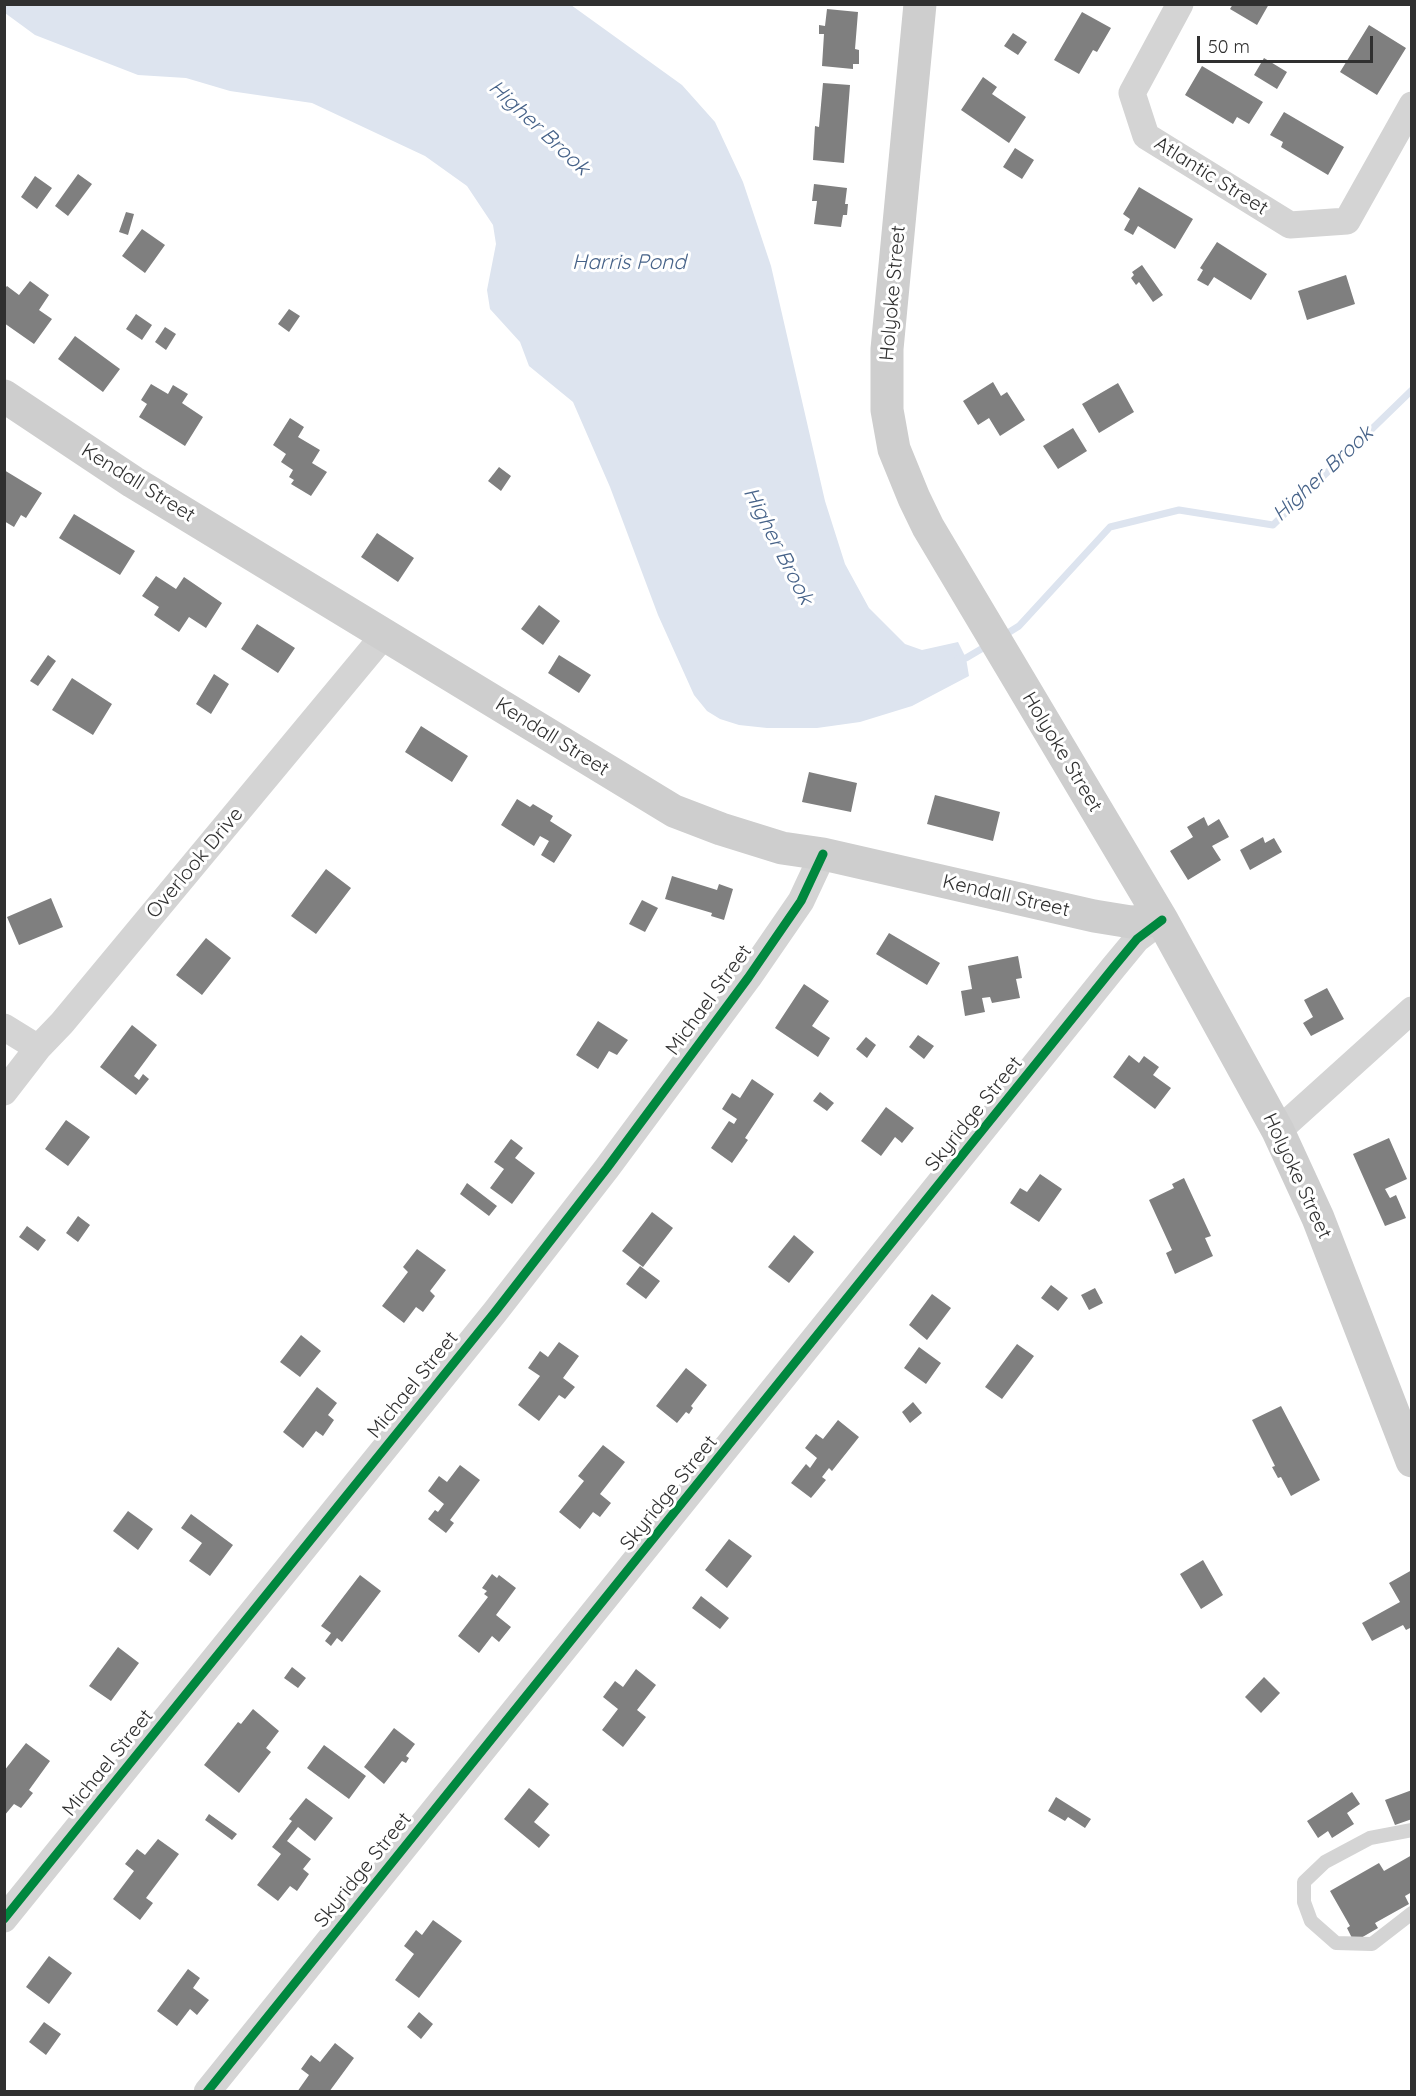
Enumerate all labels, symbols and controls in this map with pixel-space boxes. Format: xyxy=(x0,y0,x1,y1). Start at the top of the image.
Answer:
scale bar xyxy=(1200,24,1376,62)
text: 50 m xyxy=(1208,35,1250,58)
water label: Higher Brook xyxy=(484,75,594,181)
street label: Atlantic Street xyxy=(1150,132,1272,220)
street label: Holyoke Street xyxy=(875,224,911,362)
water label: Harris Pond xyxy=(572,250,686,276)
water label: Higher Brook xyxy=(1268,421,1378,527)
street label: Kendall Street xyxy=(77,439,199,527)
water label: Higher Brook xyxy=(738,483,818,609)
street label: Holyoke Street xyxy=(1017,688,1107,816)
street label: Kendall Street xyxy=(491,693,613,781)
street label: Overlook Drive xyxy=(142,803,248,923)
street label: Kendall Street xyxy=(940,870,1072,922)
street label: Michael Street xyxy=(661,940,757,1060)
street label: Skyridge Street xyxy=(920,1052,1028,1176)
street label: Holyoke Street xyxy=(1257,1109,1337,1243)
street label: Michael Street xyxy=(363,1327,463,1443)
street label: Skyridge Street xyxy=(615,1431,723,1555)
street label: Michael Street xyxy=(58,1705,158,1821)
street label: Skyridge Street xyxy=(309,1808,417,1932)

